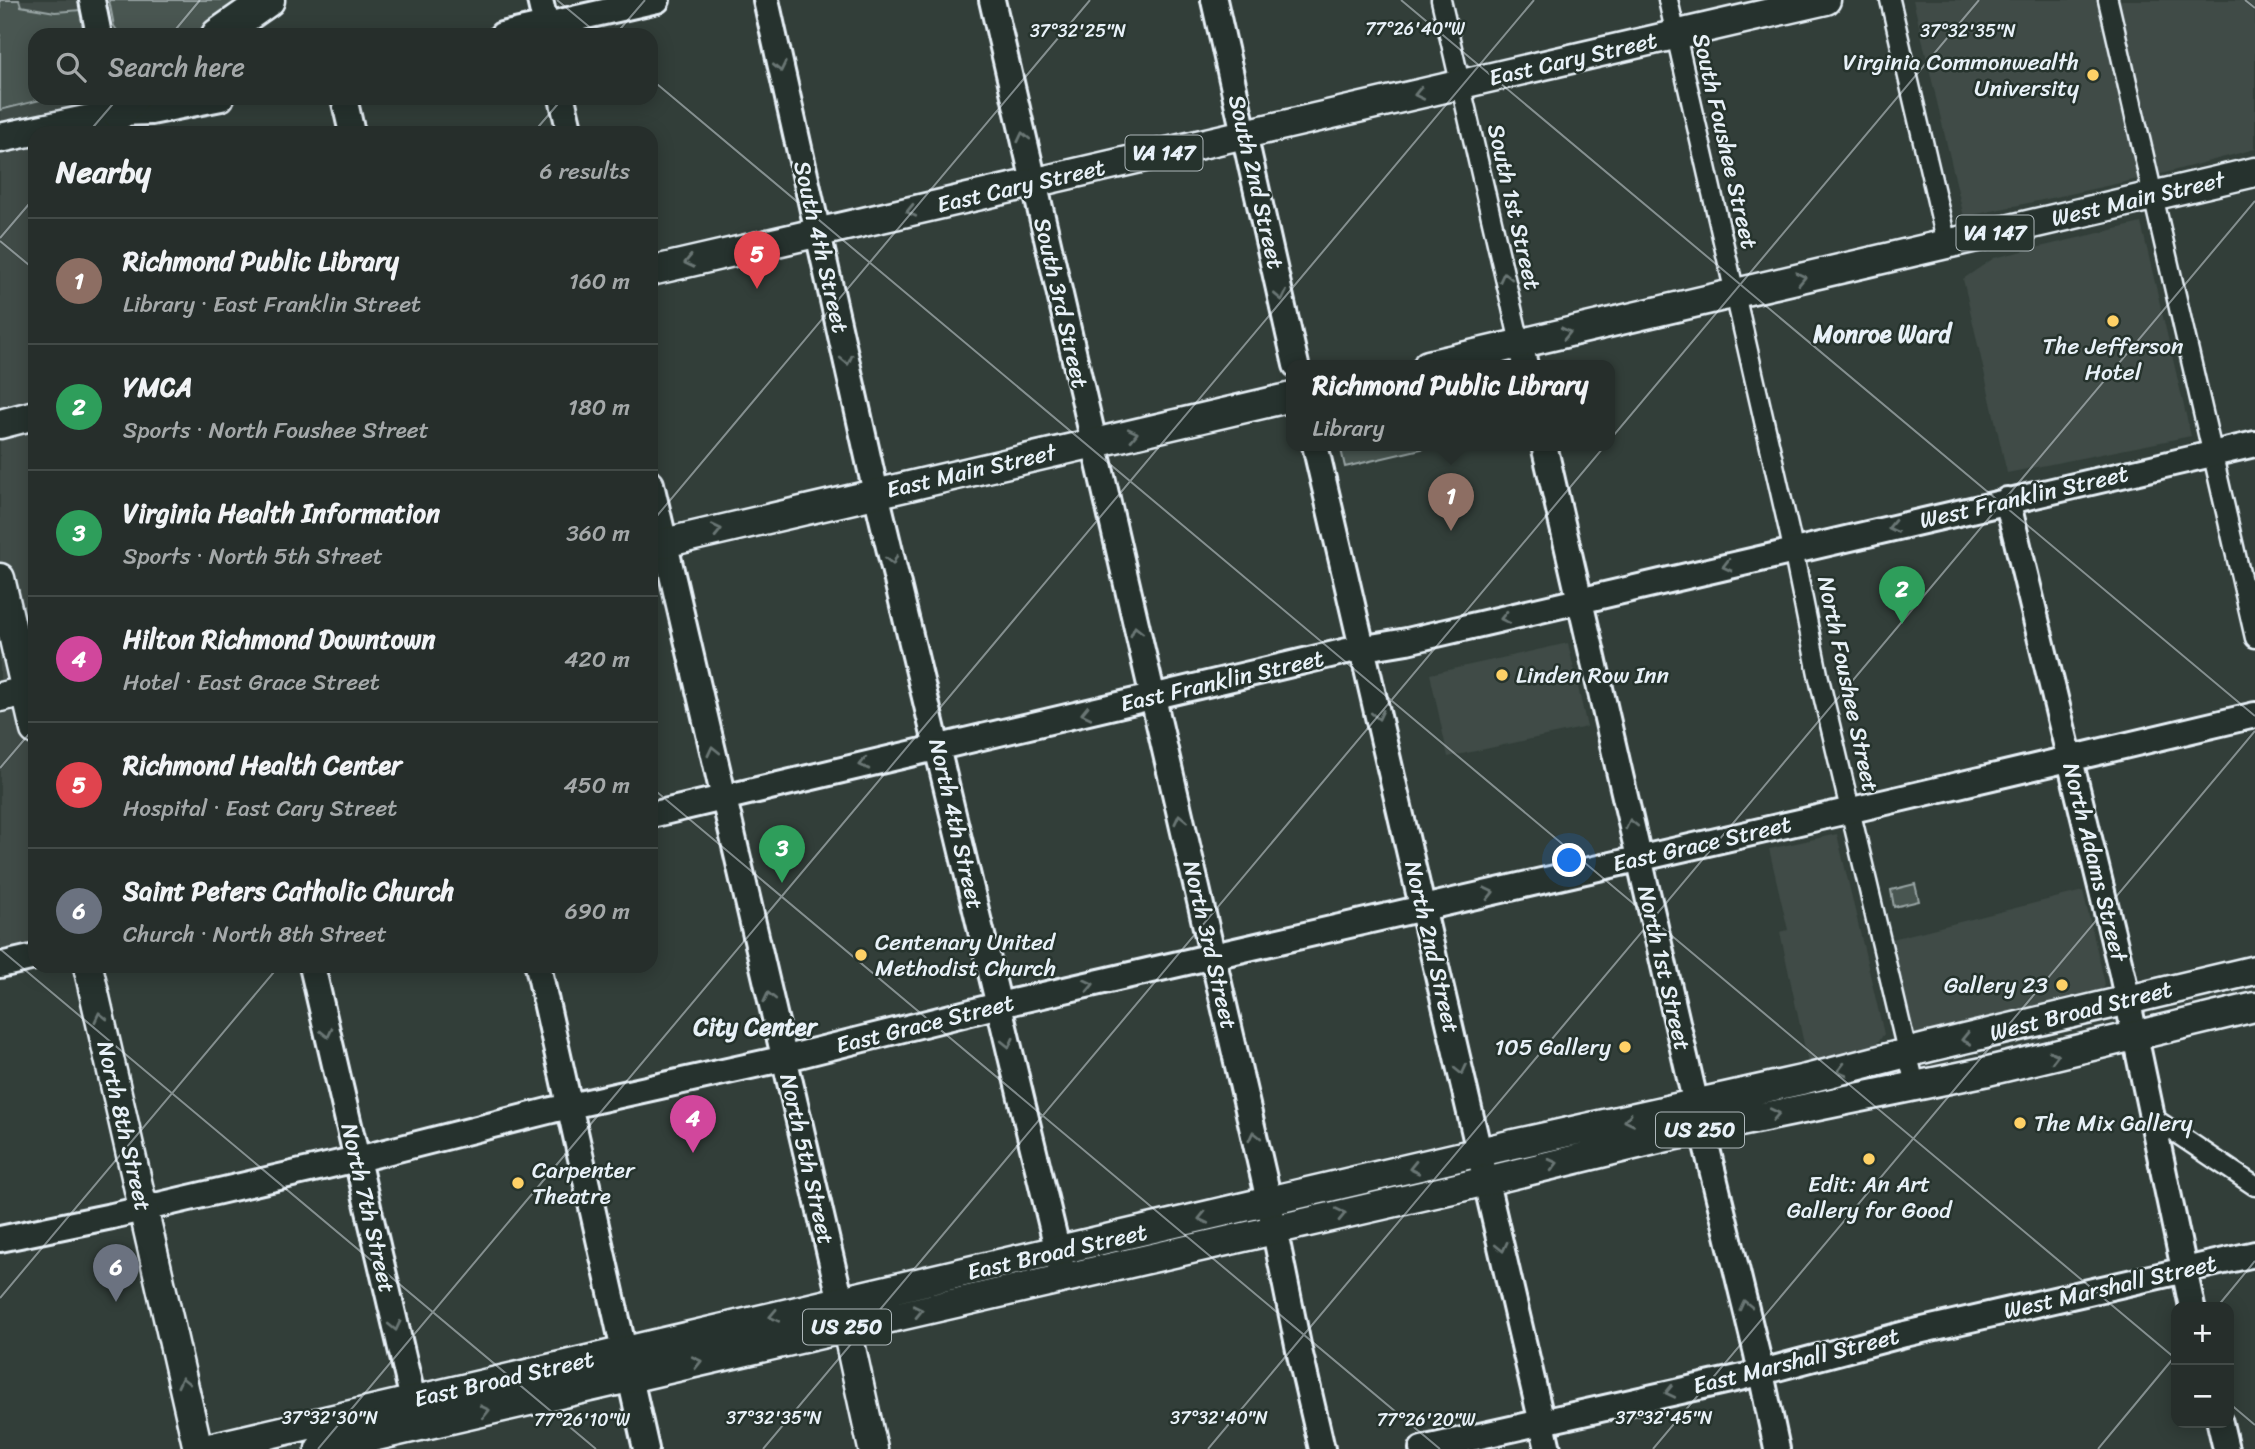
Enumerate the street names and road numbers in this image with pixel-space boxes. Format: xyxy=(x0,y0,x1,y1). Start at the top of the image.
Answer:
street label: East Cary Street xyxy=(1485,20,1661,98)
street label: South Foushee Street xyxy=(1680,29,1770,253)
street label: South 2nd Street xyxy=(1216,91,1296,273)
street label: South 1st Street xyxy=(1475,120,1553,294)
road number: VA 147 xyxy=(1126,136,1202,170)
street label: East Cary Street xyxy=(933,147,1109,225)
street label: South 4th Street xyxy=(781,157,861,337)
street label: West Main Street xyxy=(2047,159,2230,239)
street label: South 3rd Street xyxy=(1021,213,1101,393)
road number: VA 147 xyxy=(1956,216,2034,250)
street label: East Main Street xyxy=(882,431,1062,510)
street label: West Franklin Street xyxy=(1916,453,2132,541)
street label: North Foushee Street xyxy=(1805,572,1891,796)
street label: East Franklin Street xyxy=(1116,638,1328,724)
street label: North 4th Street xyxy=(916,734,996,914)
street label: North Adams Street xyxy=(2050,758,2140,968)
street label: East Grace Street xyxy=(1609,804,1795,884)
street label: North 3rd Street xyxy=(1171,857,1249,1033)
street label: North 2nd Street xyxy=(1392,857,1472,1037)
street label: North 1st Street xyxy=(1625,881,1703,1055)
street label: West Broad Street xyxy=(1985,968,2177,1054)
street label: East Grace Street xyxy=(832,982,1018,1066)
street label: North 8th Street xyxy=(84,1037,164,1215)
street label: North 5th Street xyxy=(767,1070,847,1248)
road number: US 250 xyxy=(1656,1112,1744,1148)
street label: North 7th Street xyxy=(329,1119,407,1297)
street label: East Broad Street xyxy=(963,1211,1151,1293)
street label: West Marshall Street xyxy=(1999,1243,2221,1331)
road number: US 250 xyxy=(803,1310,891,1344)
street label: East Marshall Street xyxy=(1688,1316,1904,1406)
street label: East Broad Street xyxy=(410,1338,598,1420)

